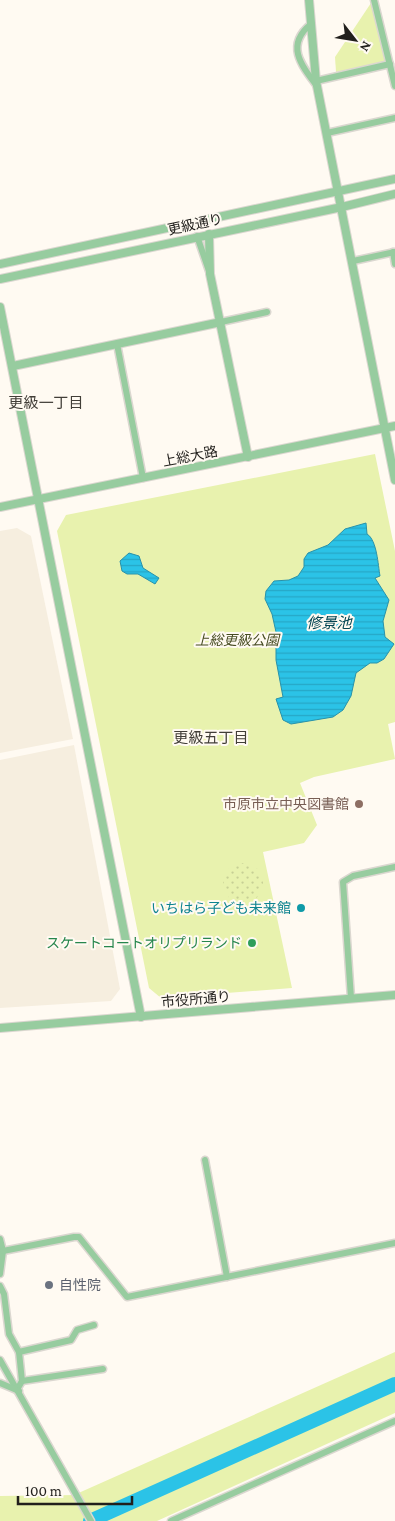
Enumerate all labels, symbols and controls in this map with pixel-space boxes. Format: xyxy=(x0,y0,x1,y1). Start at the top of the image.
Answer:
north arrow xyxy=(330,15,380,65)
text: N xyxy=(357,38,375,55)
street label: 更級通り xyxy=(166,210,224,238)
district label: 更級一丁目 xyxy=(8,395,84,411)
street label: 上総大路 xyxy=(161,443,219,469)
water label: 修景池 xyxy=(306,615,353,631)
park label: 上総更級公園 xyxy=(195,632,281,648)
district label: 更級五丁目 xyxy=(173,730,249,746)
place label: 市原市立中央図書館 xyxy=(223,796,349,812)
marker: 市原市立中央図書館 xyxy=(353,798,365,810)
place label: いちはら子ども未来館 xyxy=(151,900,291,916)
marker: いちはら子ども未来館 xyxy=(295,902,307,914)
place label: スケートコートオリプリランド xyxy=(46,935,242,951)
marker: スケートコートオリプリランド xyxy=(246,937,258,949)
street label: 市役所通り xyxy=(160,988,232,1010)
place label: 自性院 xyxy=(59,1277,101,1293)
marker: 自性院 xyxy=(43,1279,55,1291)
scale bar xyxy=(18,1474,131,1506)
text: 100 m xyxy=(25,1483,62,1499)

